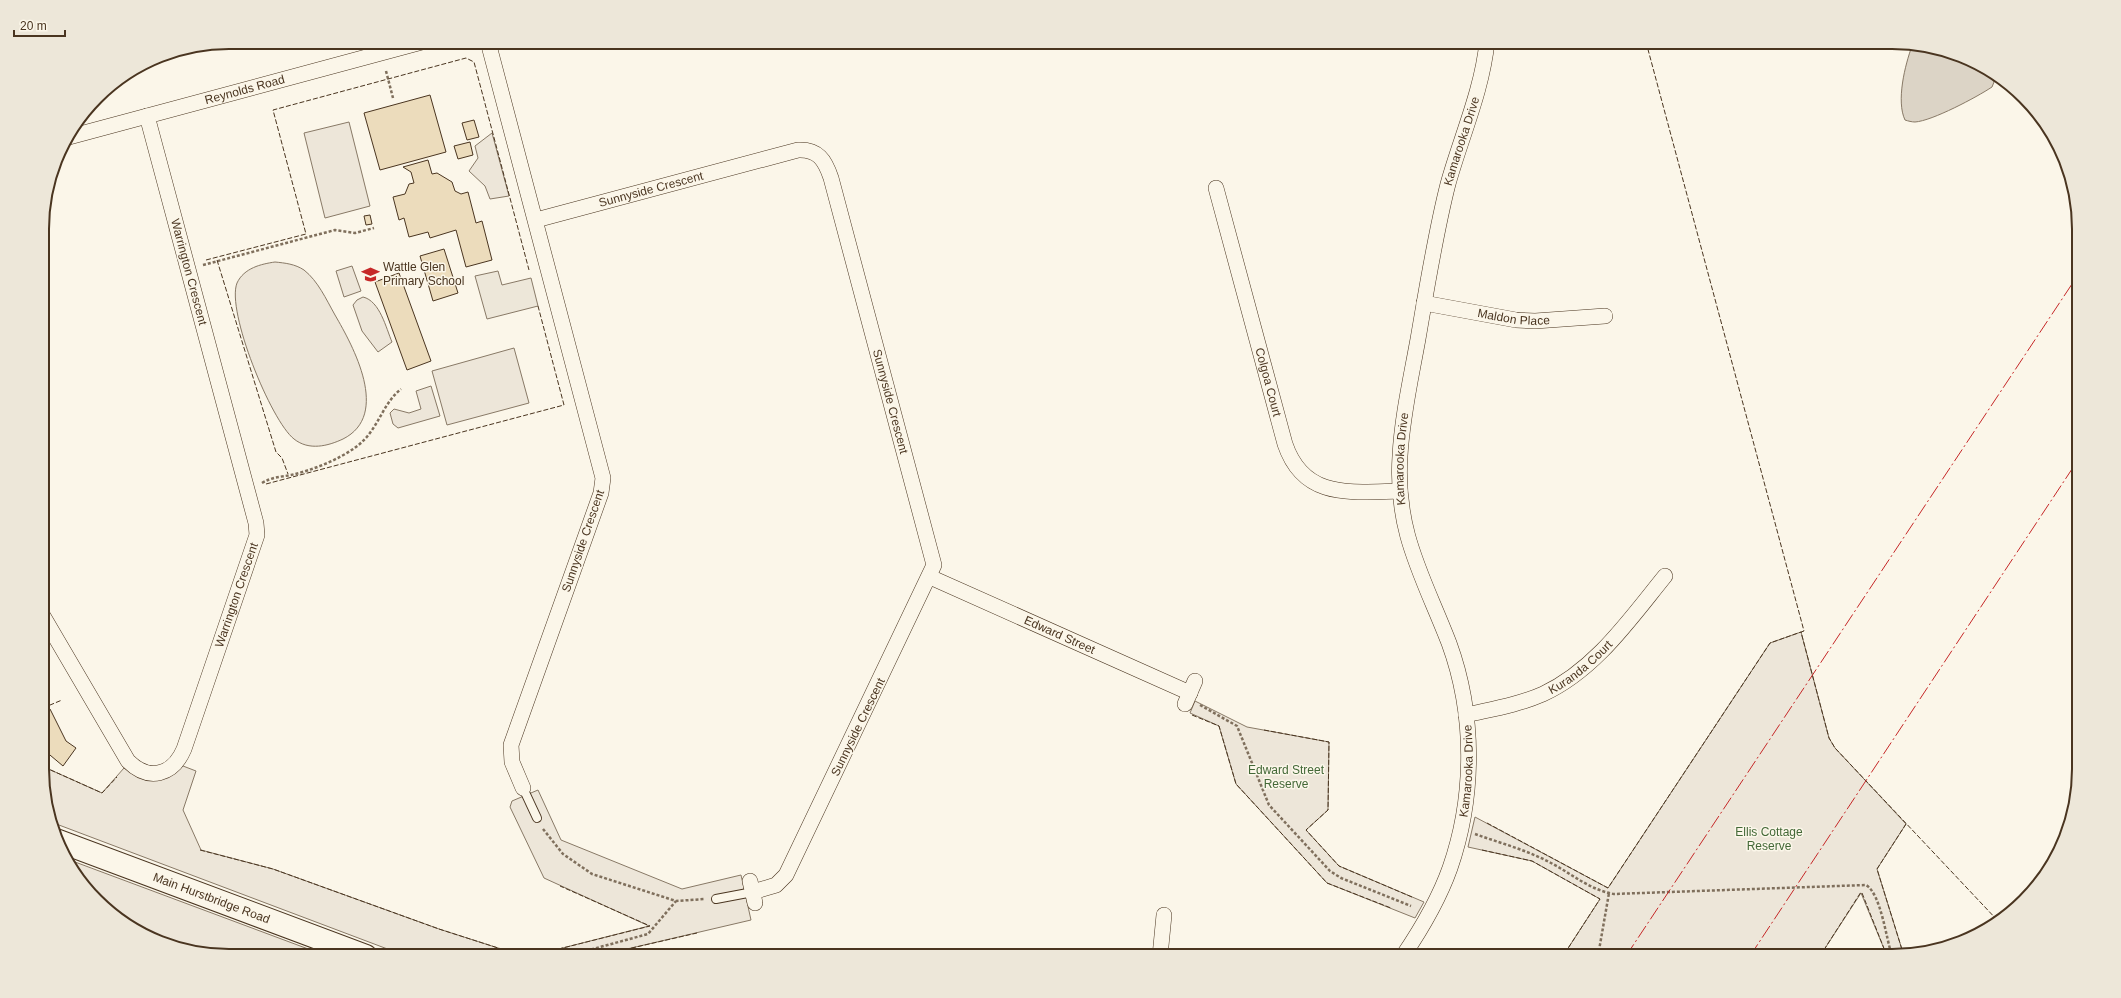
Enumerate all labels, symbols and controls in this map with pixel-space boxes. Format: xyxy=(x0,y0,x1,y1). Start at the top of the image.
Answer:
scale bar xyxy=(14,12,65,38)
text: 20 m xyxy=(20,19,47,33)
street label: Reynolds Road xyxy=(203,72,286,107)
street label: Kamarooka Drive xyxy=(1441,95,1482,187)
street label: Sunnyside Crescent xyxy=(597,168,705,210)
street label: Warrington Crescent xyxy=(168,217,210,327)
place label: Wattle Glen Primary School xyxy=(383,260,464,288)
school or university icon: Wattle Glen Primary School xyxy=(360,264,380,284)
street label: Maldon Place xyxy=(1476,306,1551,328)
street label: Colgoa Court xyxy=(1252,346,1284,419)
street label: Sunnyside Crescent xyxy=(870,348,911,456)
street label: Kamarooka Drive xyxy=(1392,411,1412,506)
street label: Sunnyside Crescent xyxy=(559,487,607,594)
street label: Warrington Crescent xyxy=(212,540,261,649)
street label: Edward Street xyxy=(1022,613,1098,657)
street label: Kuranda Court xyxy=(1546,637,1616,697)
street label: Sunnyside Crescent xyxy=(828,675,888,778)
street label: Kamarooka Drive xyxy=(1456,724,1476,818)
park label: Edward Street Reserve xyxy=(1248,763,1325,791)
park label: Ellis Cottage Reserve xyxy=(1735,825,1803,853)
street label: Main Hurstbridge Road xyxy=(151,870,272,926)

